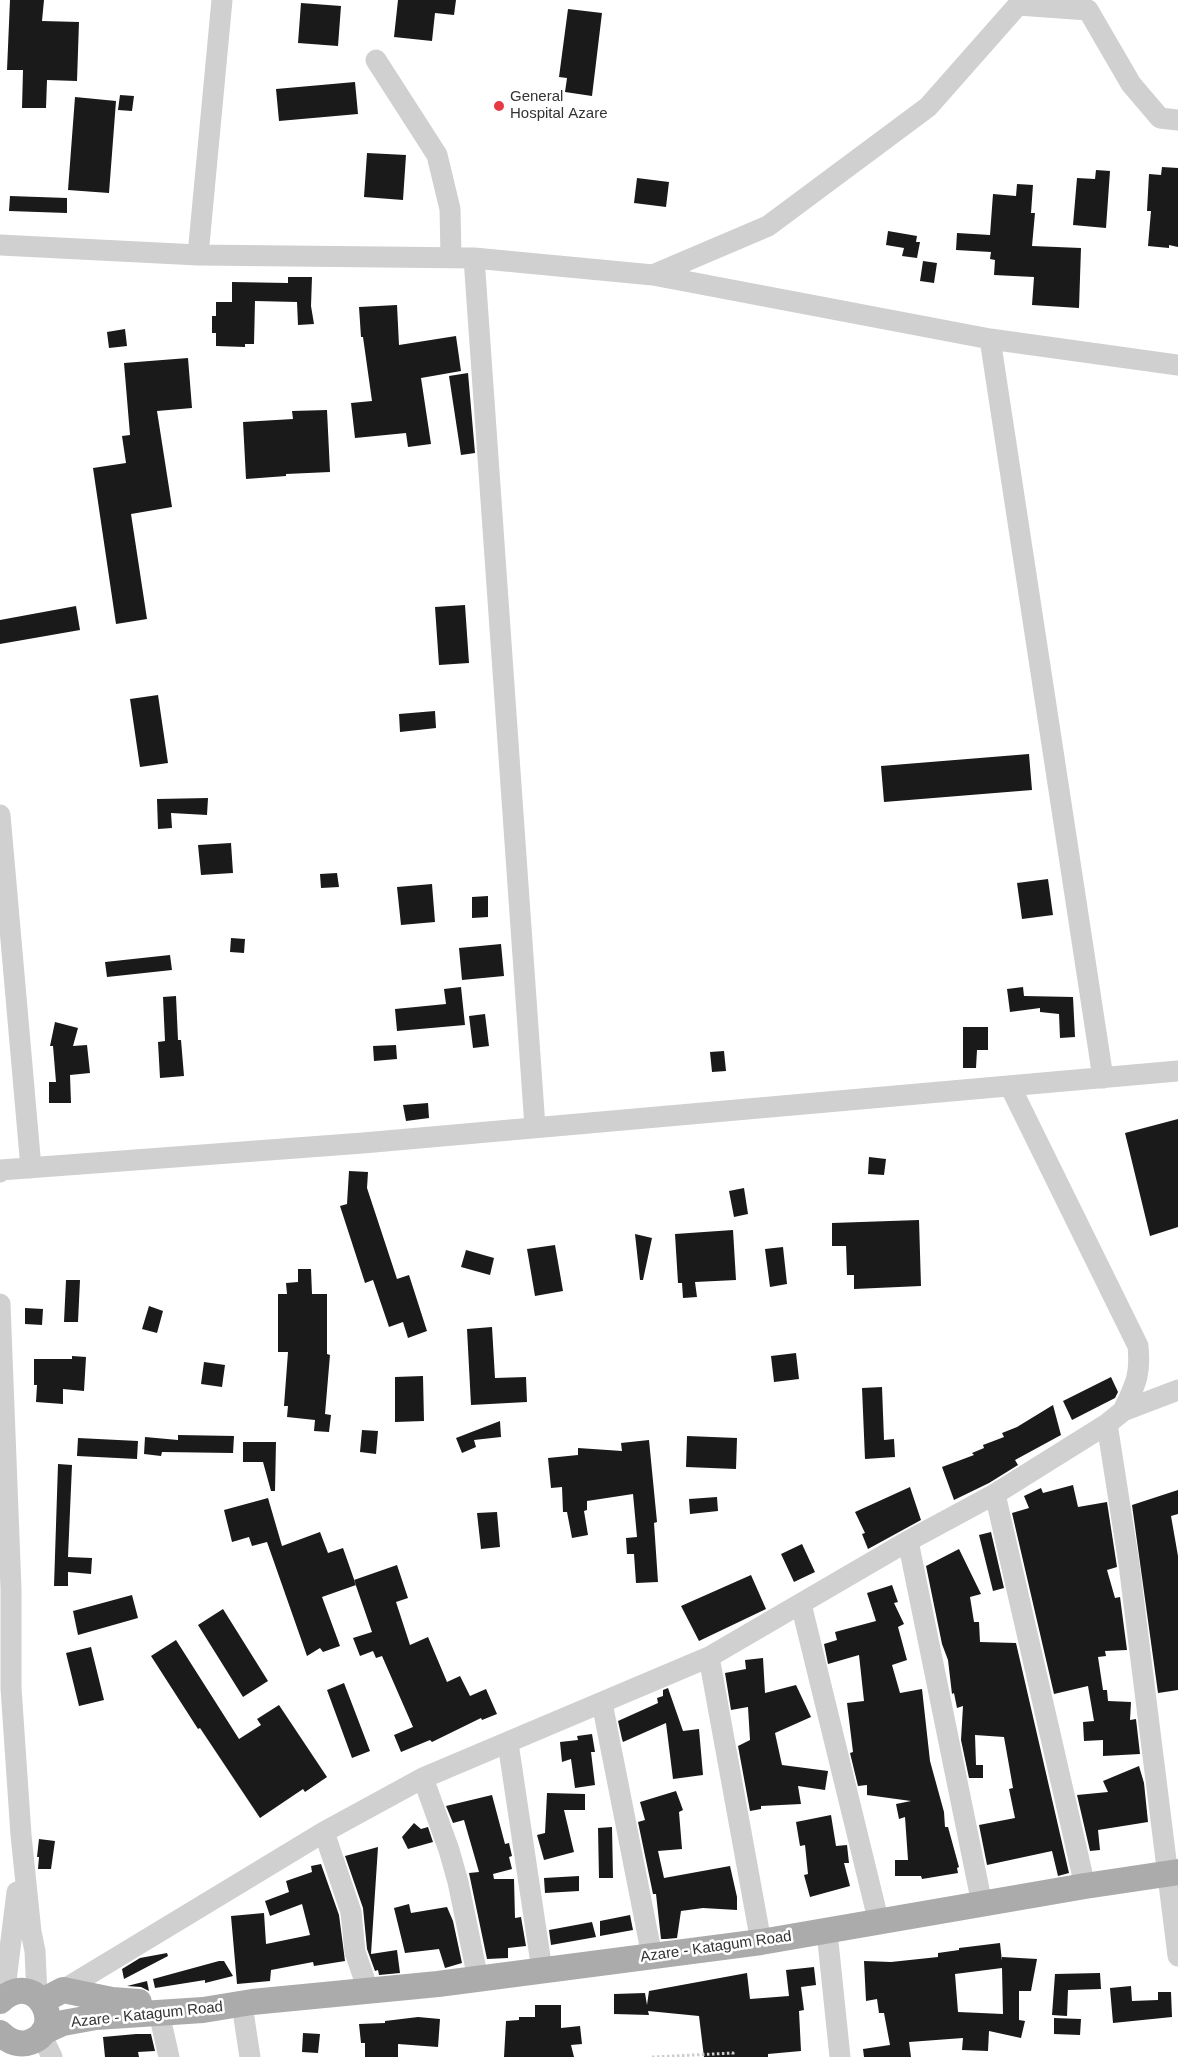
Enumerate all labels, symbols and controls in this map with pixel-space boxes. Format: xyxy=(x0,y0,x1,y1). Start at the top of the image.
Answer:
place label: General Hospital Azare xyxy=(510,88,608,123)
marker: General Hospital Azare xyxy=(492,99,506,113)
street label: Azare - Katagum Road xyxy=(639,1927,793,1967)
street label: Azare - Katagum Road xyxy=(70,1998,224,2032)

